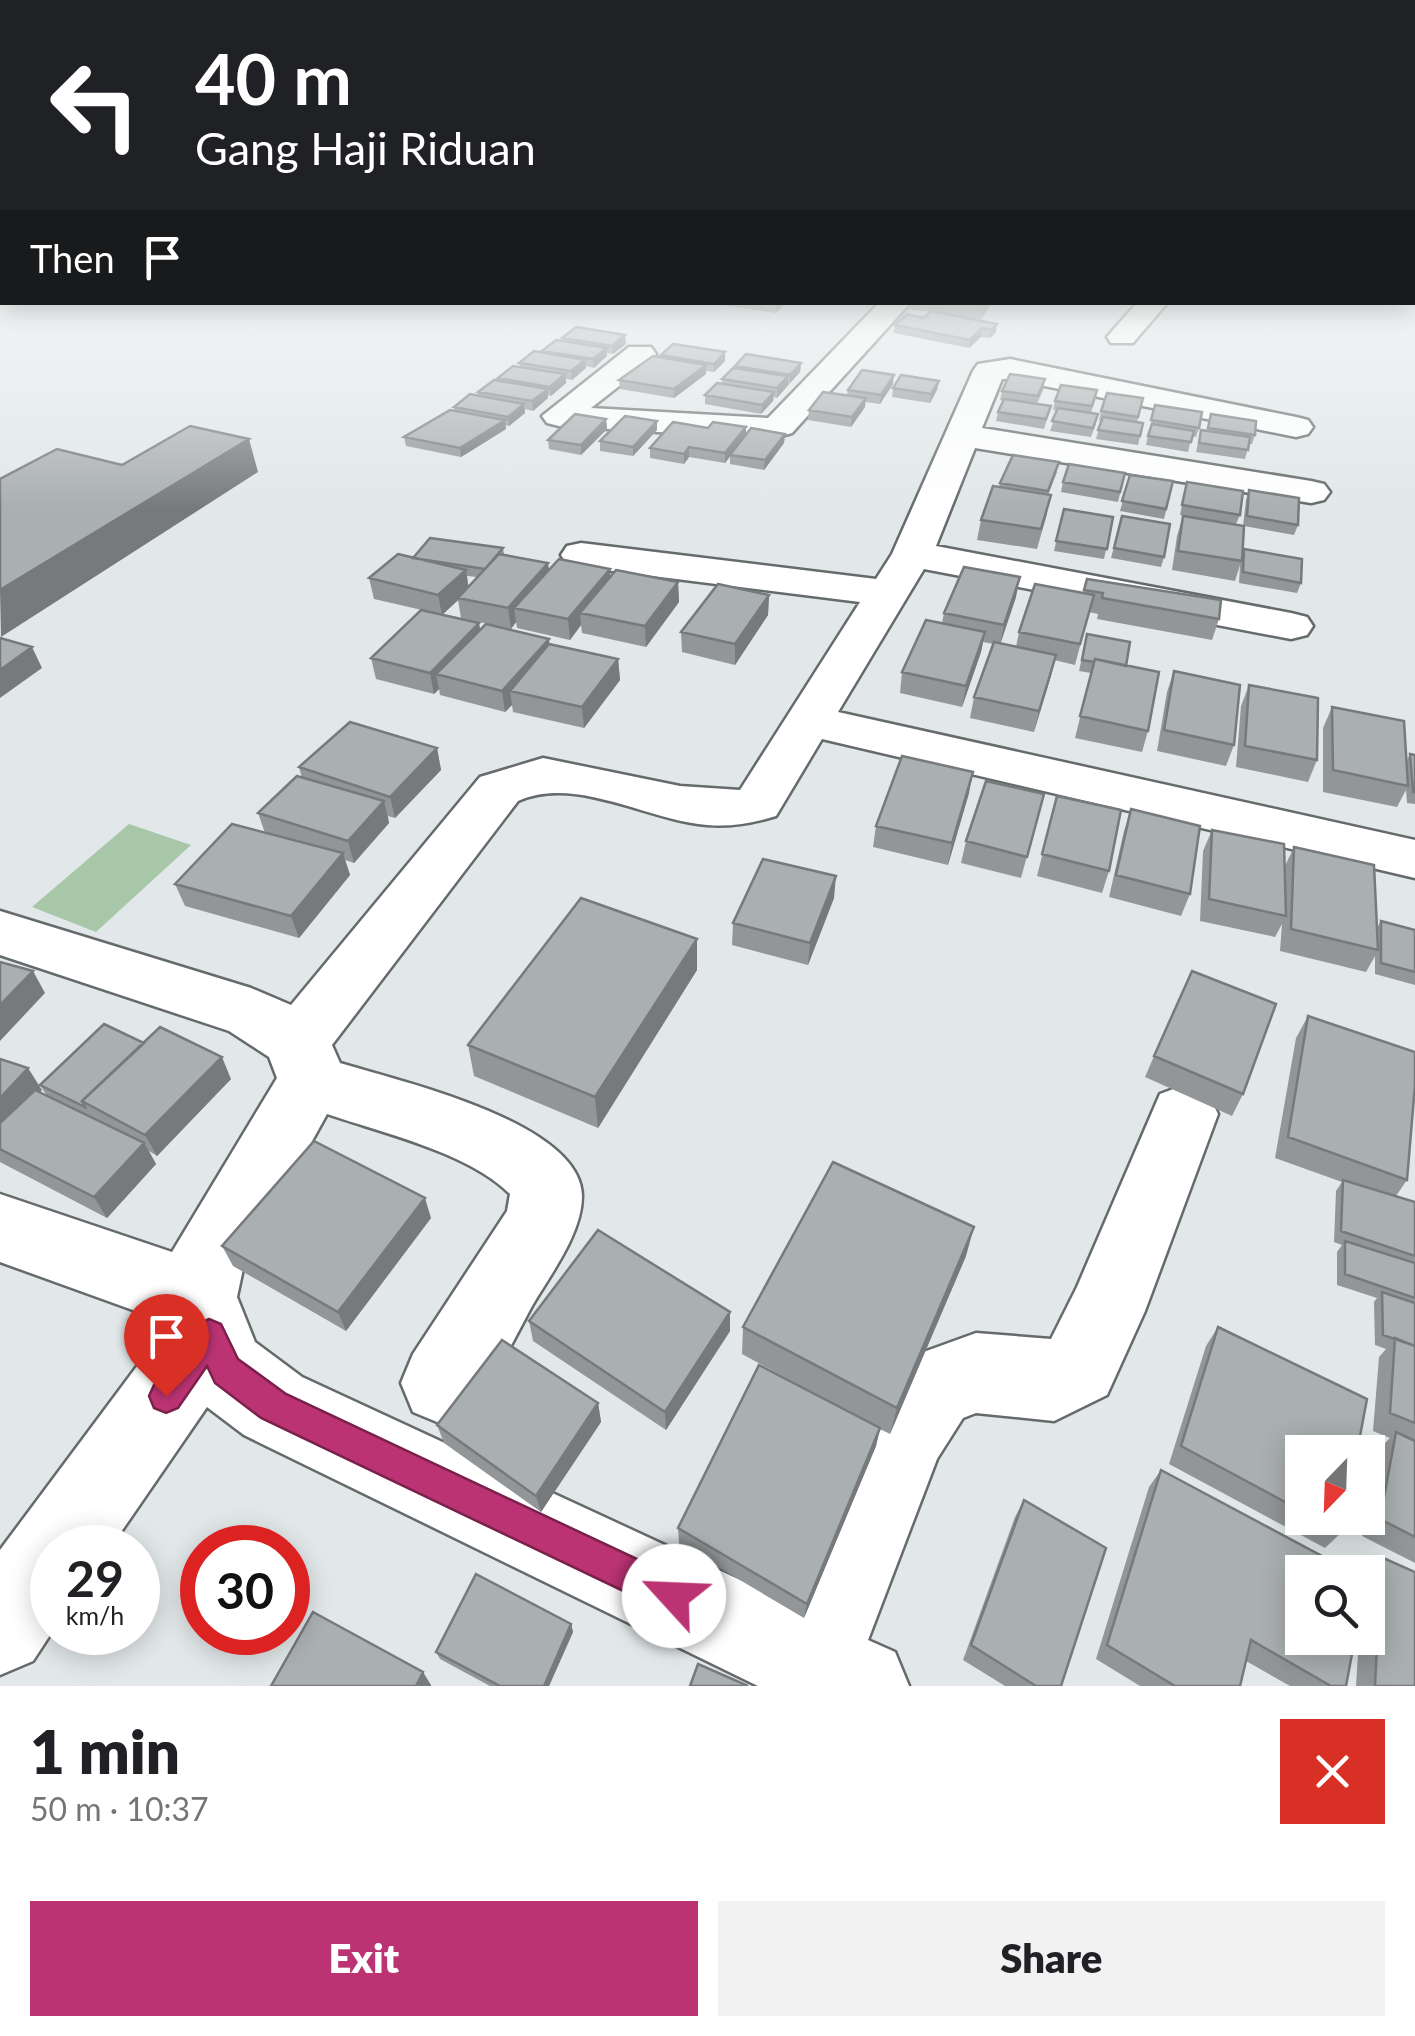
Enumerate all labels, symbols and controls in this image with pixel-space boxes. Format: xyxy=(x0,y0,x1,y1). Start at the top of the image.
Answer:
text: 40 m xyxy=(195,36,352,120)
icon: left xyxy=(30,40,160,170)
text: Gang Haji Riduan xyxy=(195,121,536,175)
icon: arrive xyxy=(135,230,190,285)
text: Then xyxy=(30,235,115,281)
pin xyxy=(124,1294,209,1397)
icon: arrive xyxy=(139,1309,194,1364)
north arrow xyxy=(1285,1435,1385,1535)
map controls xyxy=(1285,1435,1385,1655)
speed limit sign: 30 xyxy=(180,1525,310,1655)
position arrow xyxy=(622,1544,726,1648)
text: 29 xyxy=(66,1548,124,1608)
button: search xyxy=(1285,1555,1385,1655)
text: km/h xyxy=(66,1600,124,1630)
text: 1 min xyxy=(30,1715,180,1787)
button: close xyxy=(1280,1719,1385,1824)
text: 50 m · 10:37 xyxy=(30,1789,209,1828)
button: Exit xyxy=(30,1901,698,2016)
button: Share xyxy=(718,1901,1385,2016)

